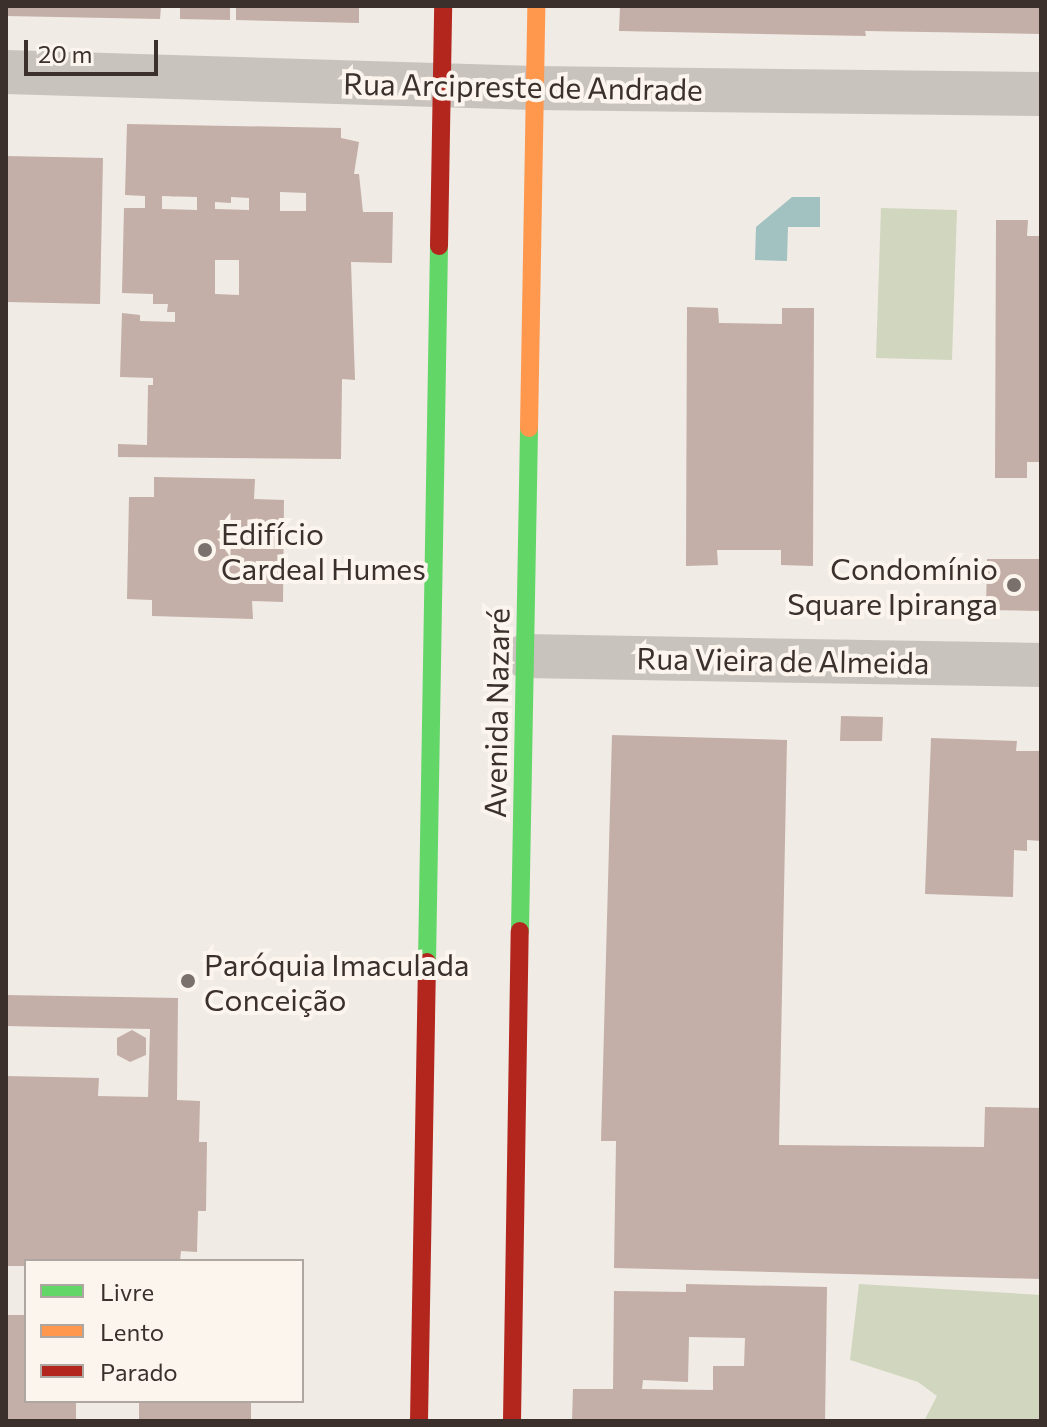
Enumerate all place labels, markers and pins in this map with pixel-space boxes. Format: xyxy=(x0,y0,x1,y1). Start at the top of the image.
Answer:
place label: Edifício Cardeal Humes xyxy=(221,515,426,586)
marker: Edifício Cardeal Humes xyxy=(196,541,214,559)
place label: Condomínio Square Ipiranga xyxy=(787,550,998,620)
marker: Condomínio Square Ipiranga xyxy=(1005,576,1023,594)
place label: Paróquia Imaculada Conceição xyxy=(204,946,470,1016)
marker: Paróquia Imaculada Conceição xyxy=(179,972,197,990)

